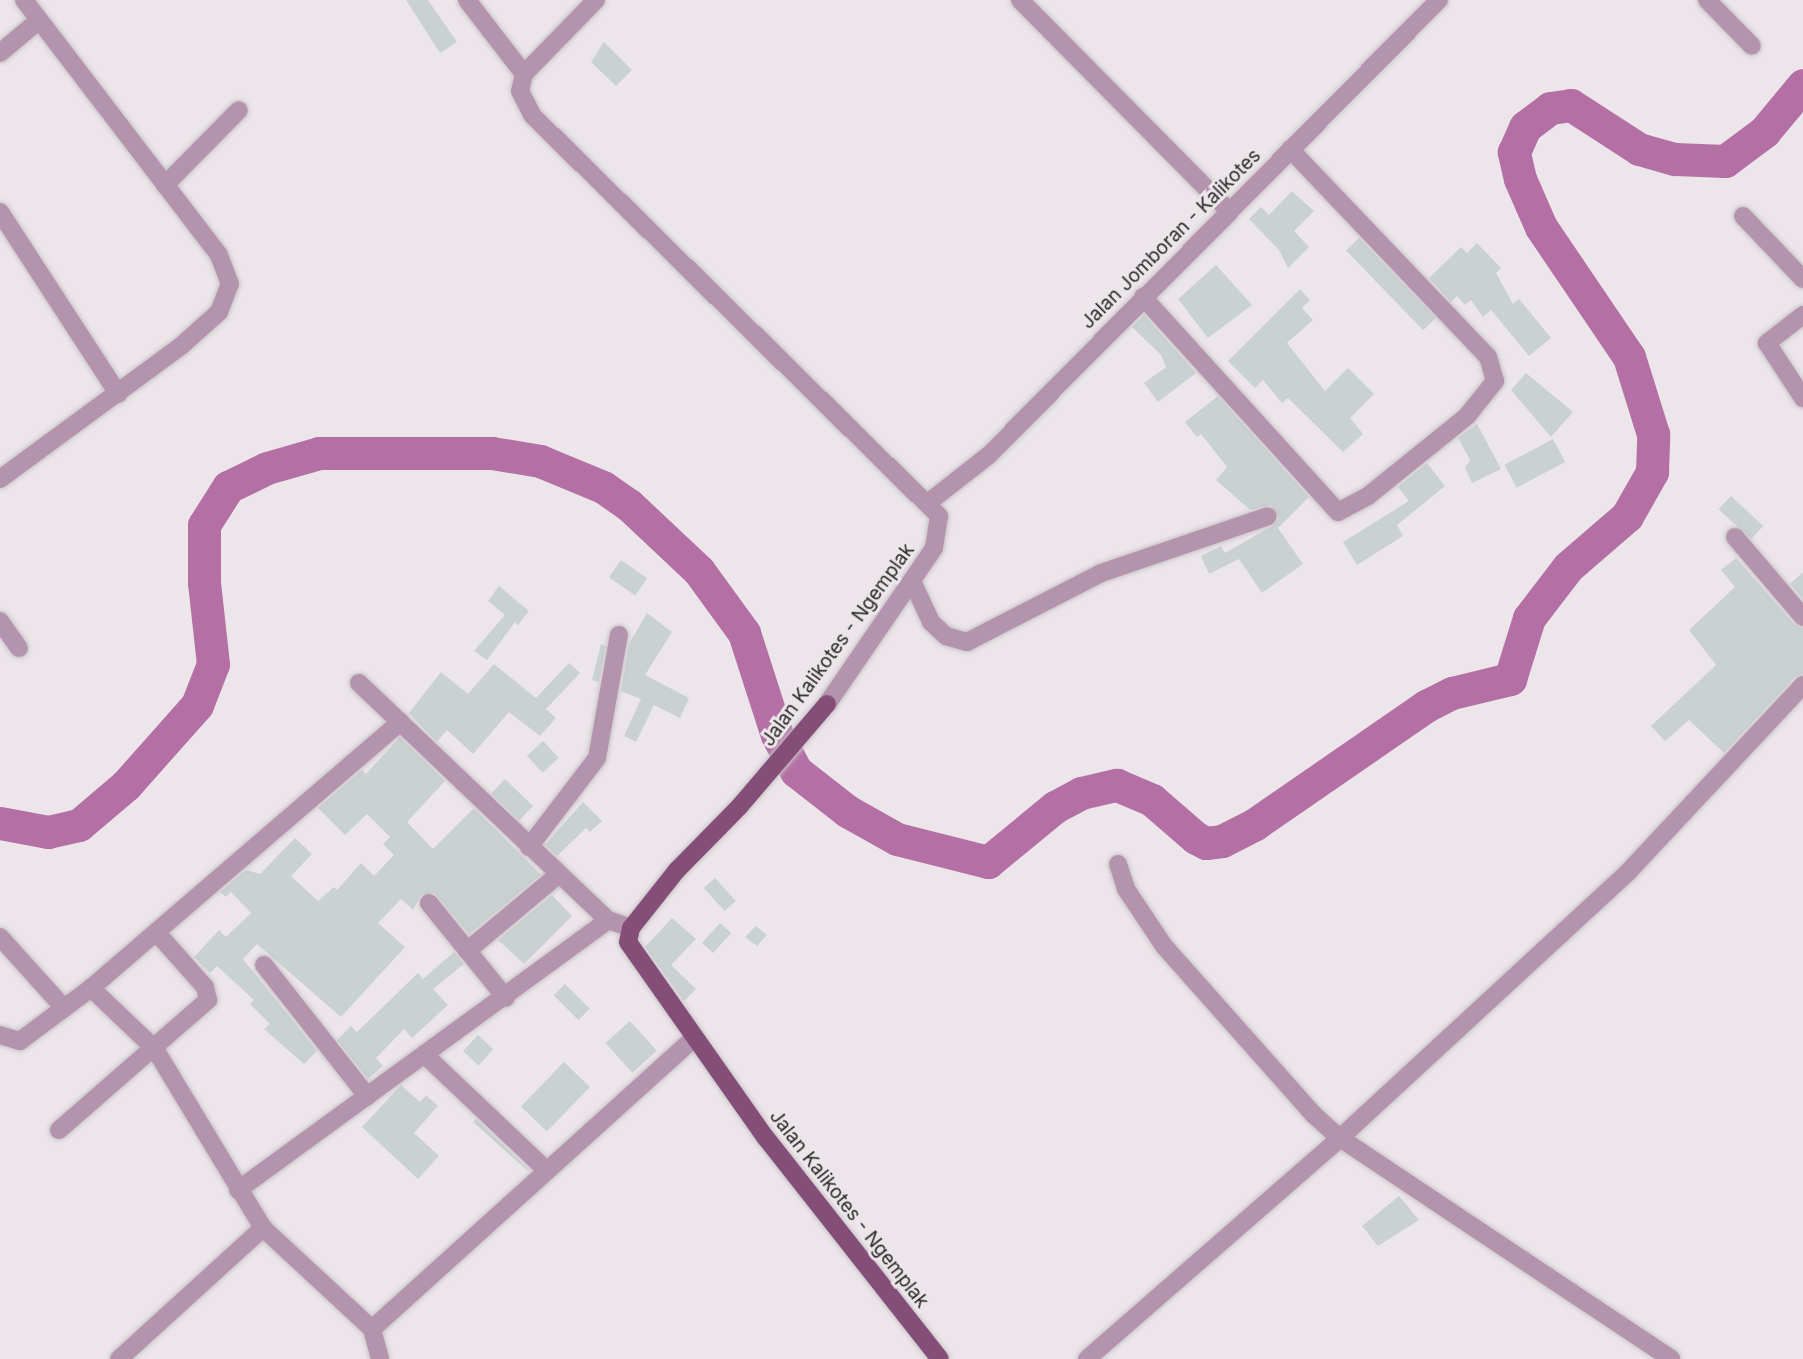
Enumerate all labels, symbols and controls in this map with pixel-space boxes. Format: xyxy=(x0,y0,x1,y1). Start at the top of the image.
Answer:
street label: Jalan Jomboran - Kalikotes xyxy=(1076,144,1266,334)
street label: Jalan Kalikotes - Ngemplak xyxy=(757,539,919,751)
street label: Jalan Kalikotes - Ngemplak xyxy=(765,1105,933,1313)

